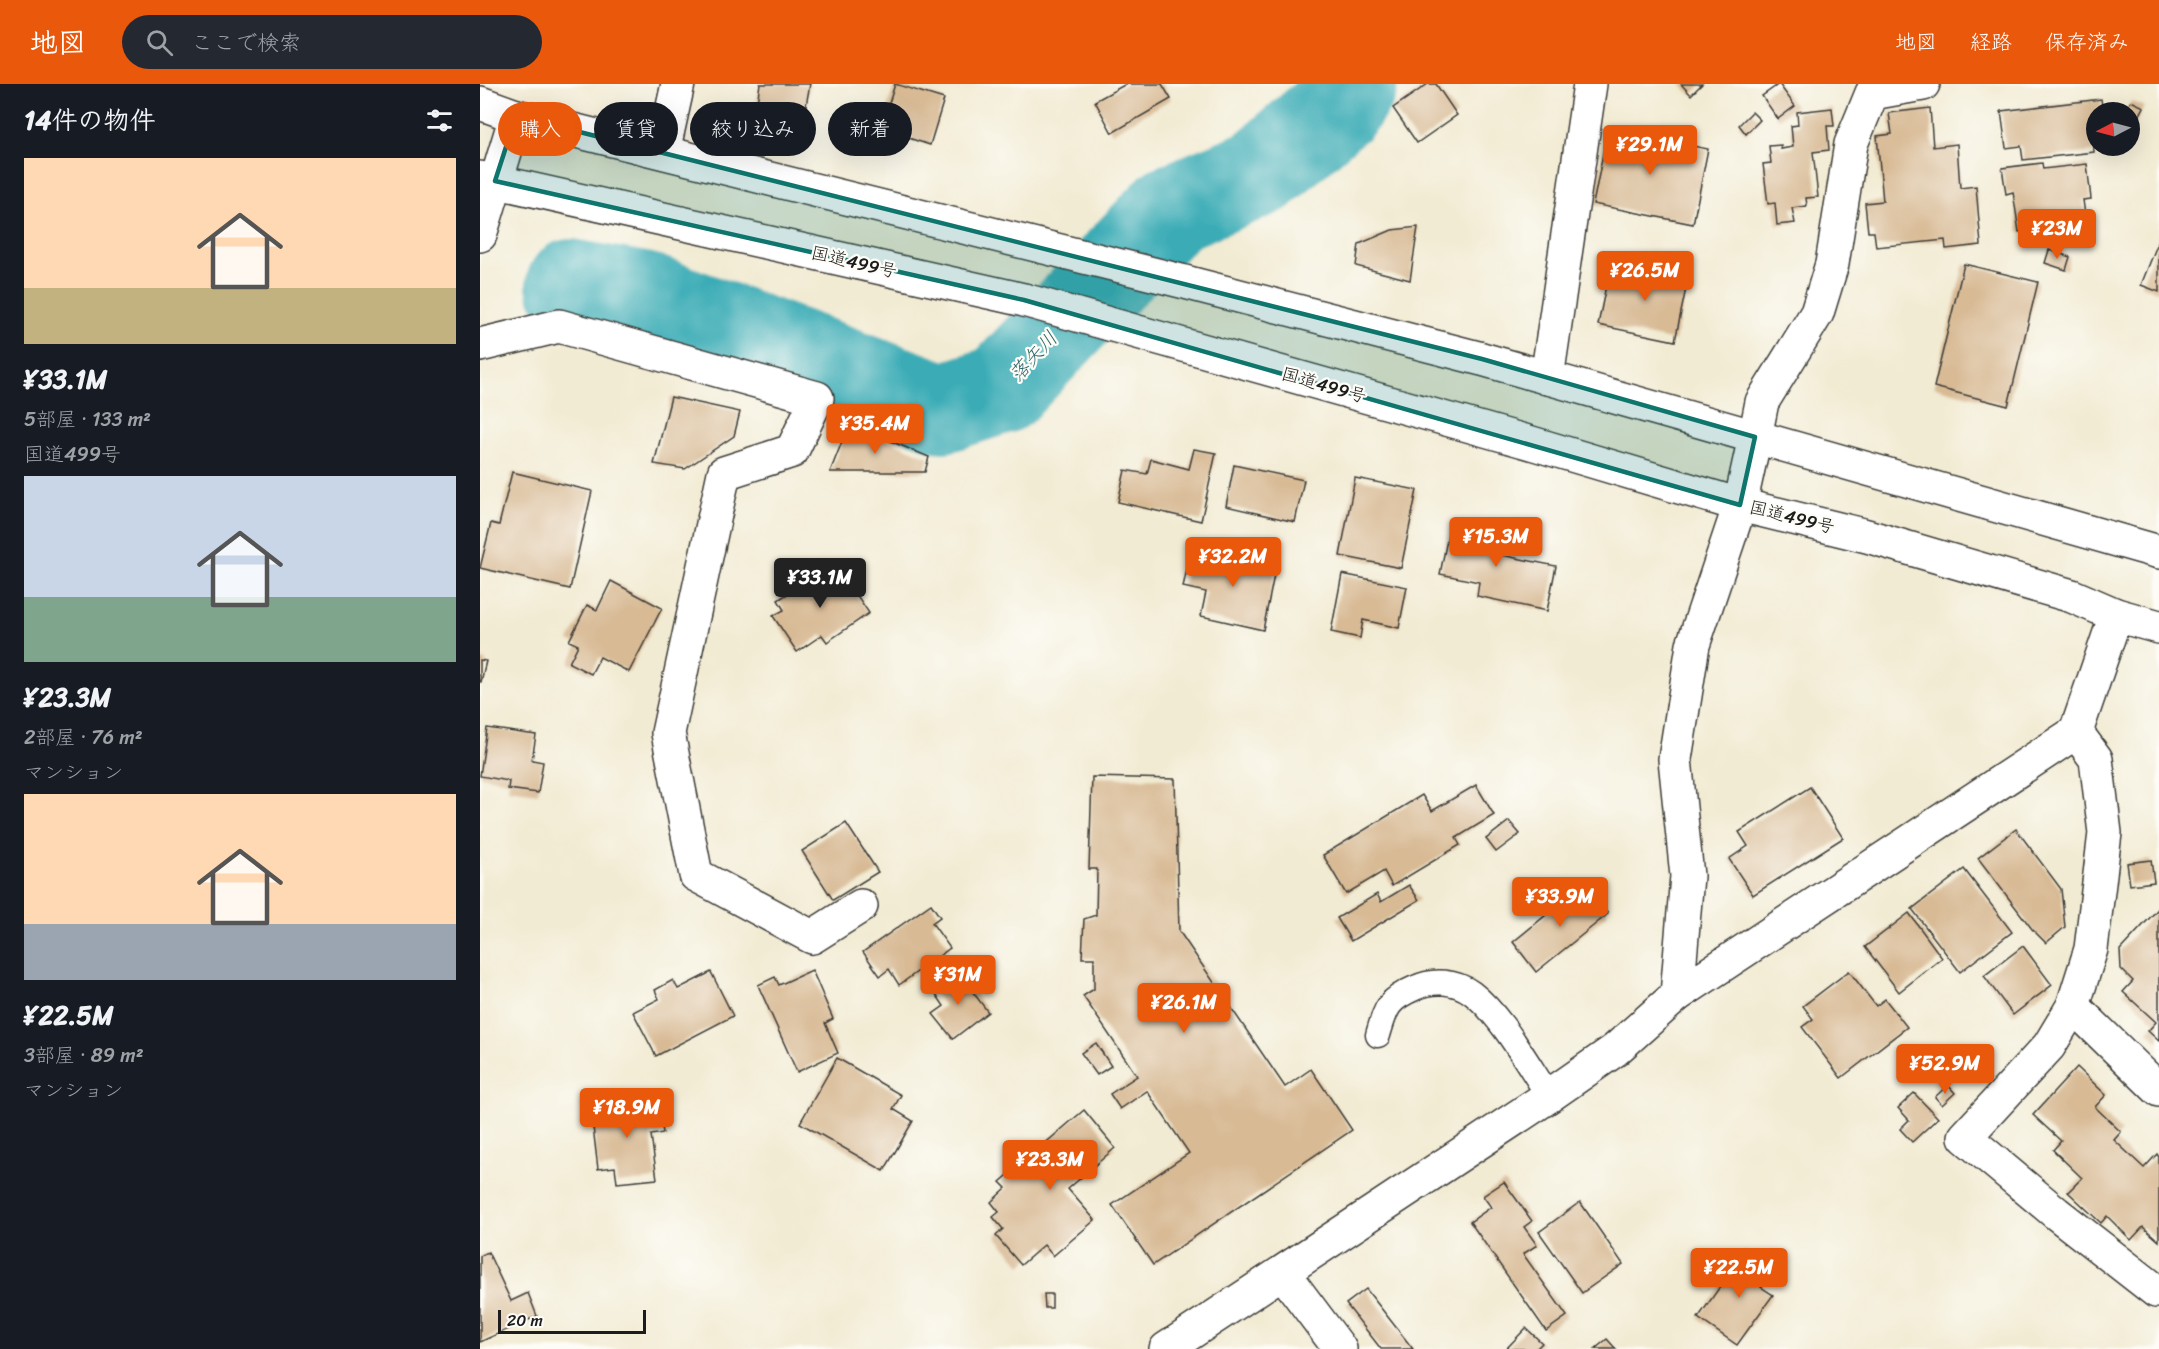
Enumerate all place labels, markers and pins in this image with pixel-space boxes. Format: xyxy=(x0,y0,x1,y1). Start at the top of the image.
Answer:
pin: ¥29.1M xyxy=(1601,125,1699,176)
pin: ¥23M xyxy=(2021,209,2093,260)
pin: ¥26.5M xyxy=(1596,251,1694,302)
pin: ¥35.4M xyxy=(826,404,924,455)
pin: ¥15.3M xyxy=(1447,517,1545,568)
pin: ¥32.2M xyxy=(1184,537,1282,588)
pin: ¥33.1M xyxy=(771,558,869,609)
pin: ¥33.9M xyxy=(1511,877,1609,928)
pin: ¥31M xyxy=(922,955,994,1006)
pin: ¥26.1M xyxy=(1135,983,1233,1034)
pin: ¥52.9M xyxy=(1896,1044,1994,1095)
pin: ¥18.9M xyxy=(578,1088,676,1139)
pin: ¥23.3M xyxy=(1001,1140,1099,1191)
pin: ¥22.5M xyxy=(1690,1248,1788,1299)

